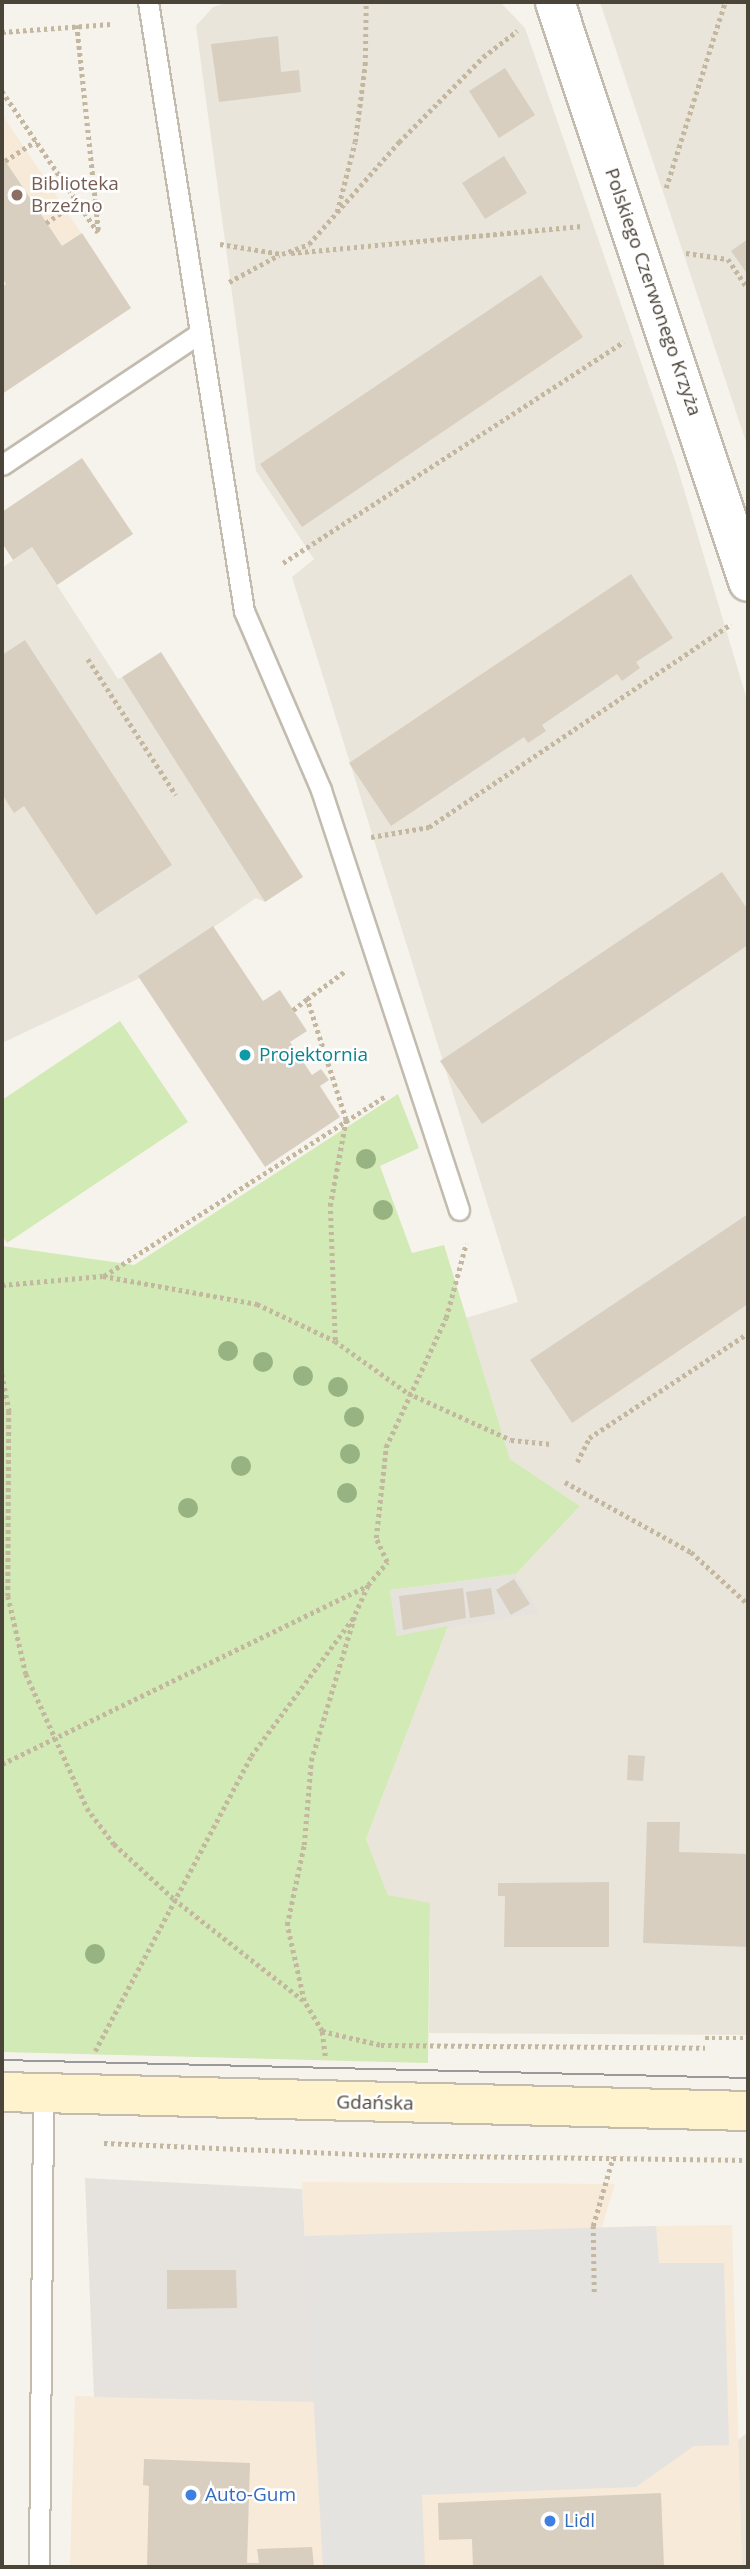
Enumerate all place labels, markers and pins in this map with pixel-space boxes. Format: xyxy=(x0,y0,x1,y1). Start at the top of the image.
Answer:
place label: Biblioteka Brzeźno xyxy=(31,173,119,217)
marker: Biblioteka Brzeźno xyxy=(9,187,25,203)
place label: Projektornia xyxy=(259,1044,368,1066)
marker: Projektornia xyxy=(237,1047,253,1063)
place label: Auto-Gum xyxy=(205,2484,296,2506)
marker: Auto-Gum xyxy=(183,2487,199,2503)
place label: Lidl xyxy=(564,2510,595,2532)
marker: Lidl xyxy=(542,2513,558,2529)

